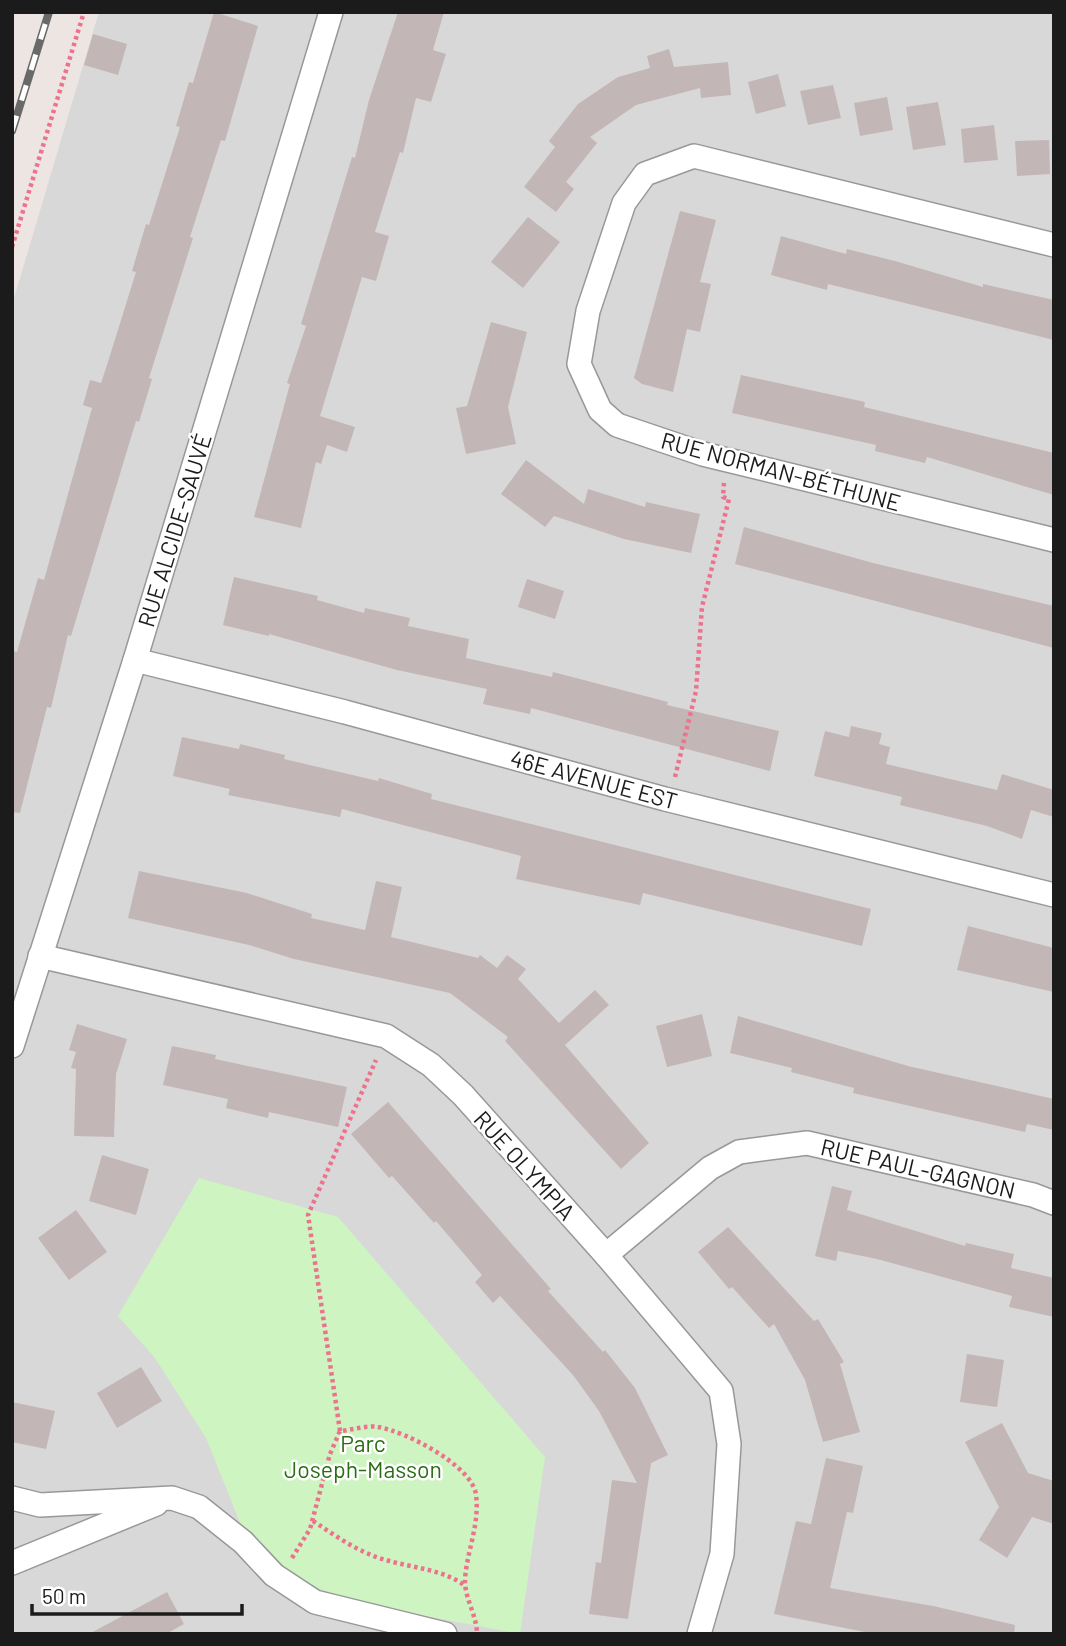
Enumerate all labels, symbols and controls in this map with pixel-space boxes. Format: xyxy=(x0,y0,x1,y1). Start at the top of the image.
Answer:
street label: RUE NORMAN-BÉTHUNE xyxy=(658,426,904,516)
street label: RUE ALCIDE-SAUVÉ xyxy=(131,430,217,630)
street label: 46E AVENUE EST xyxy=(507,743,681,815)
street label: RUE OLYMPIA xyxy=(469,1105,581,1225)
street label: RUE PAUL-GAGNON xyxy=(818,1132,1018,1204)
park label: Parc Joseph-Masson xyxy=(284,1429,442,1483)
scale bar xyxy=(32,1572,242,1616)
text: 50 m xyxy=(42,1583,86,1608)

